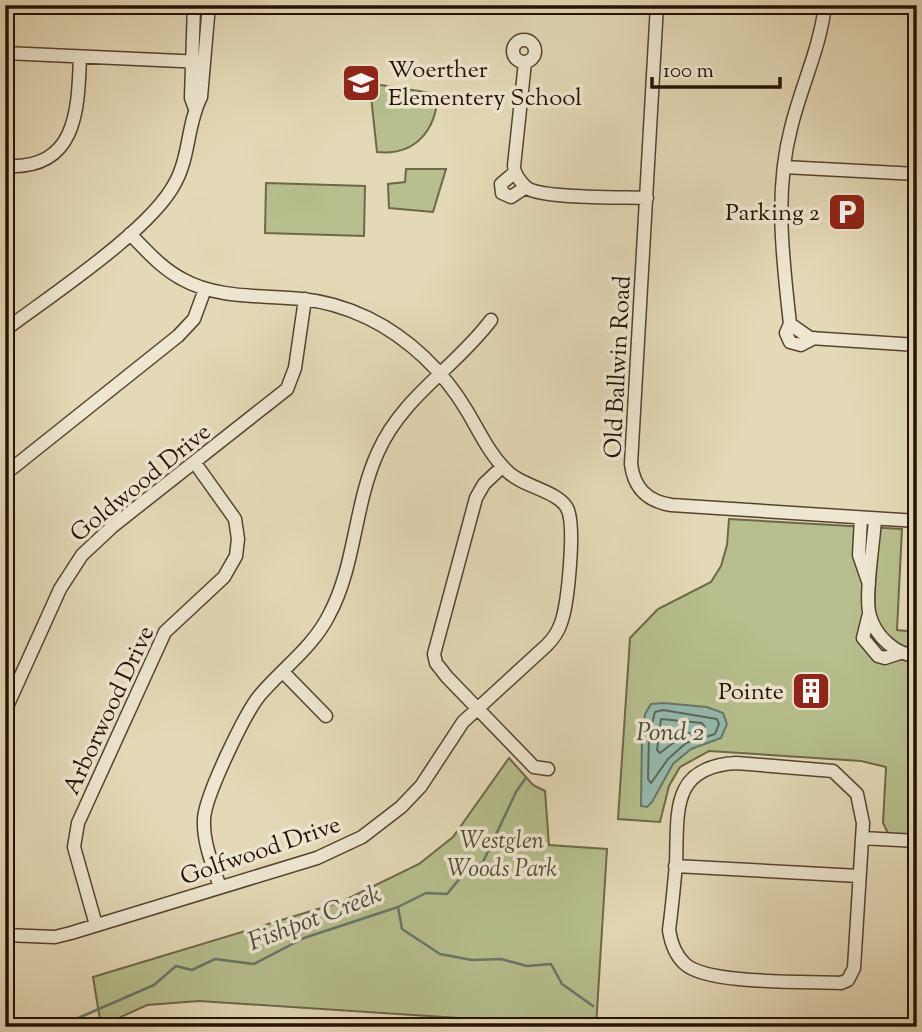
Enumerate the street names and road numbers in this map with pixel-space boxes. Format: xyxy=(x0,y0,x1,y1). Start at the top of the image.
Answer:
street label: Old Ballwin Road xyxy=(597,274,641,459)
street label: Goldwood Drive xyxy=(64,416,219,551)
street label: Arborwood Drive xyxy=(56,621,164,801)
street label: Golfwood Drive xyxy=(176,809,345,895)

